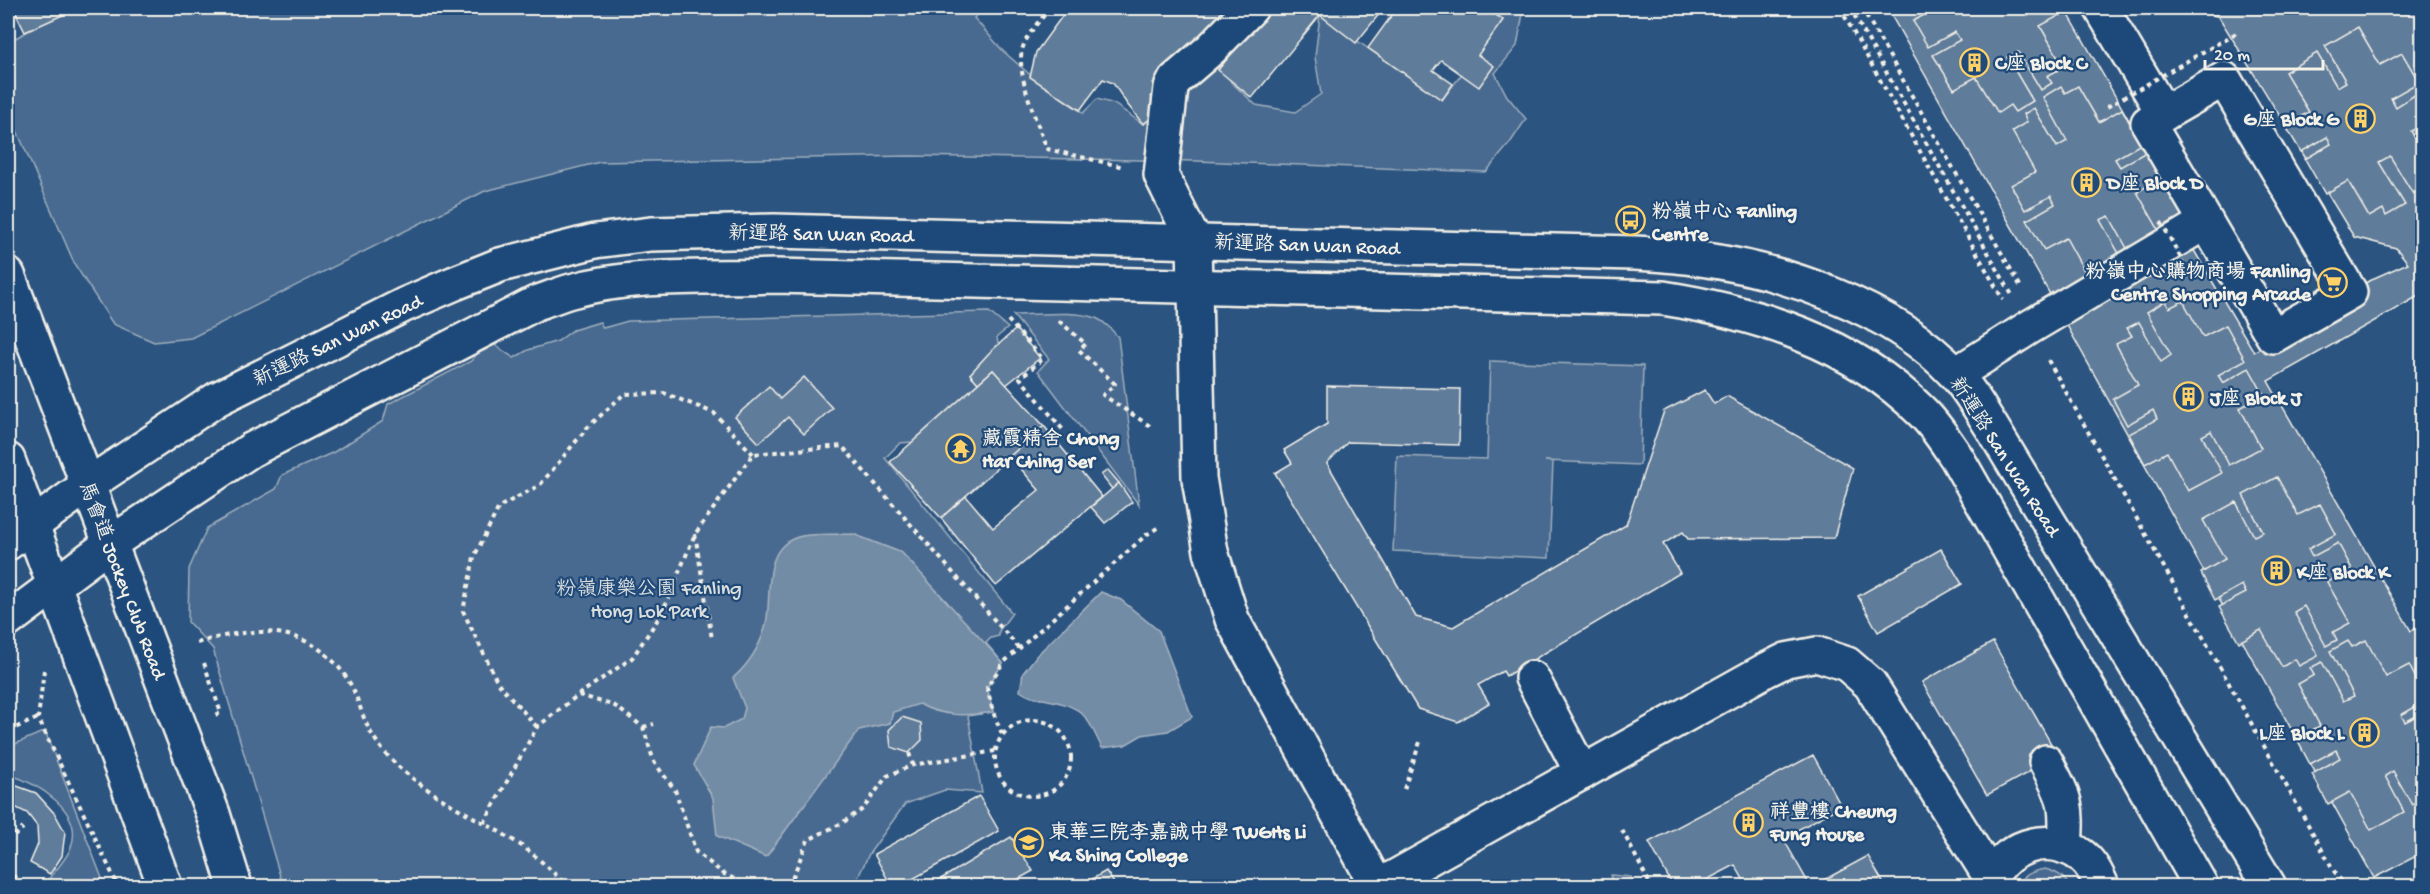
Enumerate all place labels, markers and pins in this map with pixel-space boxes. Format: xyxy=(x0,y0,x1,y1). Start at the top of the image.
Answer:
building icon: C座 Block C xyxy=(1958,46,1990,78)
place label: C座 Block C xyxy=(1994,52,2089,77)
building icon: G座 Block G xyxy=(2344,102,2376,134)
place label: G座 Block G xyxy=(2244,108,2340,133)
building icon: D座 Block D xyxy=(2070,166,2102,198)
place label: D座 Block D xyxy=(2105,172,2204,197)
place label: 粉嶺中心 Fanling Centre xyxy=(1651,200,1797,248)
bus stop icon: 粉嶺中心 Fanling Centre xyxy=(1615,205,1647,237)
place label: 粉嶺中心購物商場 Fanling Centre Shopping Arcade xyxy=(2086,260,2312,308)
supermarket icon: 粉嶺中心購物商場 Fanling Centre Shopping Arcade xyxy=(2316,266,2348,298)
building icon: J座 Block J xyxy=(2173,381,2205,413)
place label: J座 Block J xyxy=(2209,387,2303,412)
place label: 藏霞精舍 Chong Har Ching Ser xyxy=(982,427,1120,475)
temple icon: 藏霞精舍 Chong Har Ching Ser xyxy=(945,433,977,465)
building icon: K座 Block K xyxy=(2260,555,2292,587)
place label: K座 Block K xyxy=(2296,561,2392,586)
building icon: L座 Block L xyxy=(2349,716,2381,748)
place label: L座 Block L xyxy=(2259,722,2346,747)
place label: 祥豐樓 Cheung Fung House xyxy=(1769,800,1897,848)
building icon: 祥豐樓 Cheung Fung House xyxy=(1733,806,1765,838)
place label: 東華三院李嘉誠中學 TWGHs Li Ka Shing College xyxy=(1048,821,1306,869)
school or university icon: 東華三院李嘉誠中學 TWGHs Li Ka Shing College xyxy=(1012,826,1044,858)

